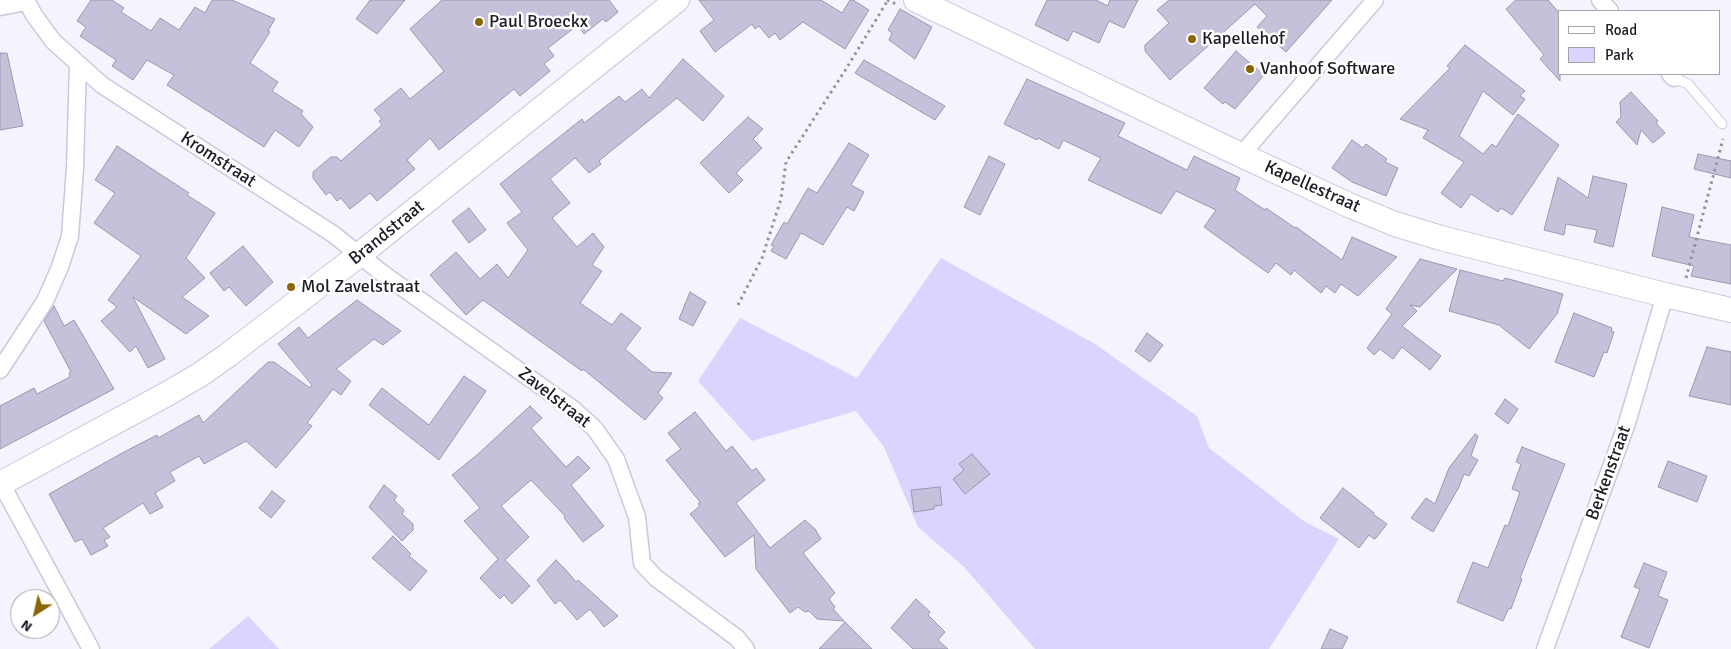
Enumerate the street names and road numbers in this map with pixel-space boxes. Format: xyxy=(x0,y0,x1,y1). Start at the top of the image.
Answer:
street label: Kromstraat xyxy=(176,128,260,192)
street label: Kapellestraat xyxy=(1261,156,1363,218)
street label: Brandstraat xyxy=(345,196,429,270)
street label: Zavelstraat xyxy=(513,363,595,433)
street label: Berkenstraat xyxy=(1582,423,1636,523)

